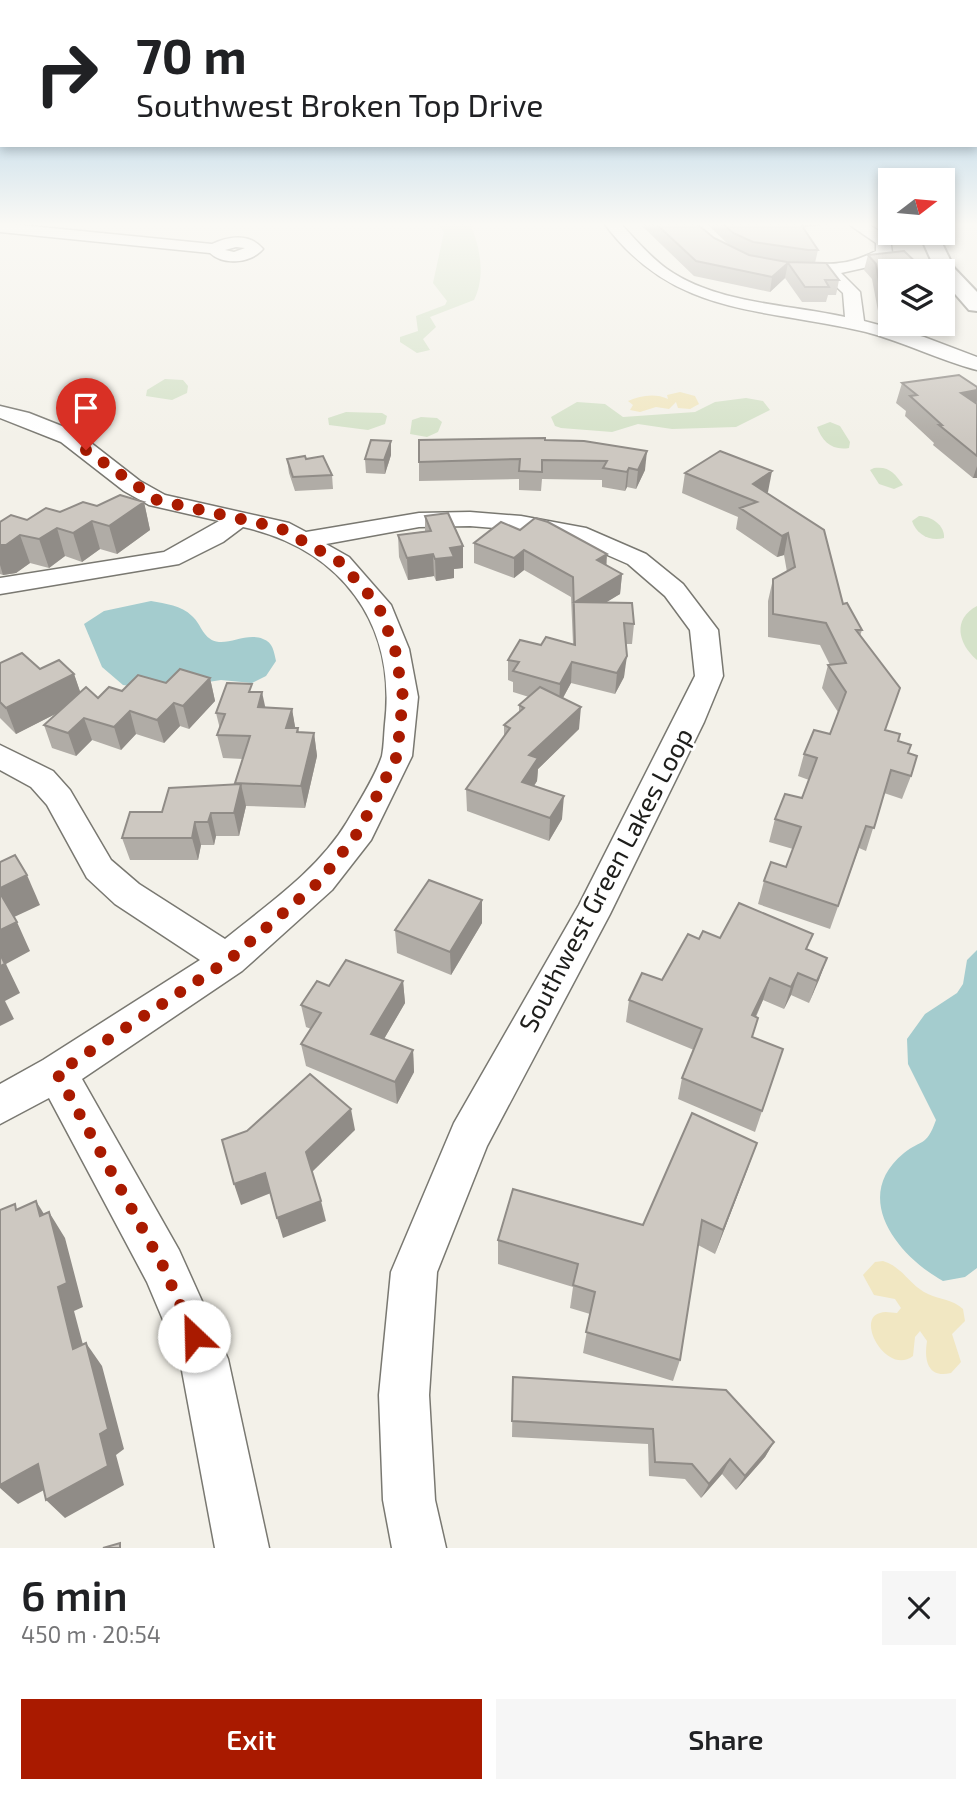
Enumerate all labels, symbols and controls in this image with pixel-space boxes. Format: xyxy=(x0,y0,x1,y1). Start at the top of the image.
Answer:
text: 70 m xyxy=(136,25,247,84)
icon: right xyxy=(21,28,112,119)
text: Southwest Broken Top Drive xyxy=(136,85,543,123)
north arrow xyxy=(878,168,956,245)
map controls xyxy=(878,168,955,336)
button: layers xyxy=(878,259,955,336)
pin xyxy=(56,378,116,450)
icon: arrive xyxy=(67,389,105,427)
street label: Southwest Green Lakes Loop xyxy=(511,722,698,1037)
position arrow xyxy=(157,1299,231,1373)
text: 6 min xyxy=(21,1569,128,1619)
button: close xyxy=(882,1571,956,1645)
text: 450 m · 20:54 xyxy=(21,1620,161,1648)
button: Exit xyxy=(21,1699,482,1779)
button: Share xyxy=(496,1699,956,1779)

